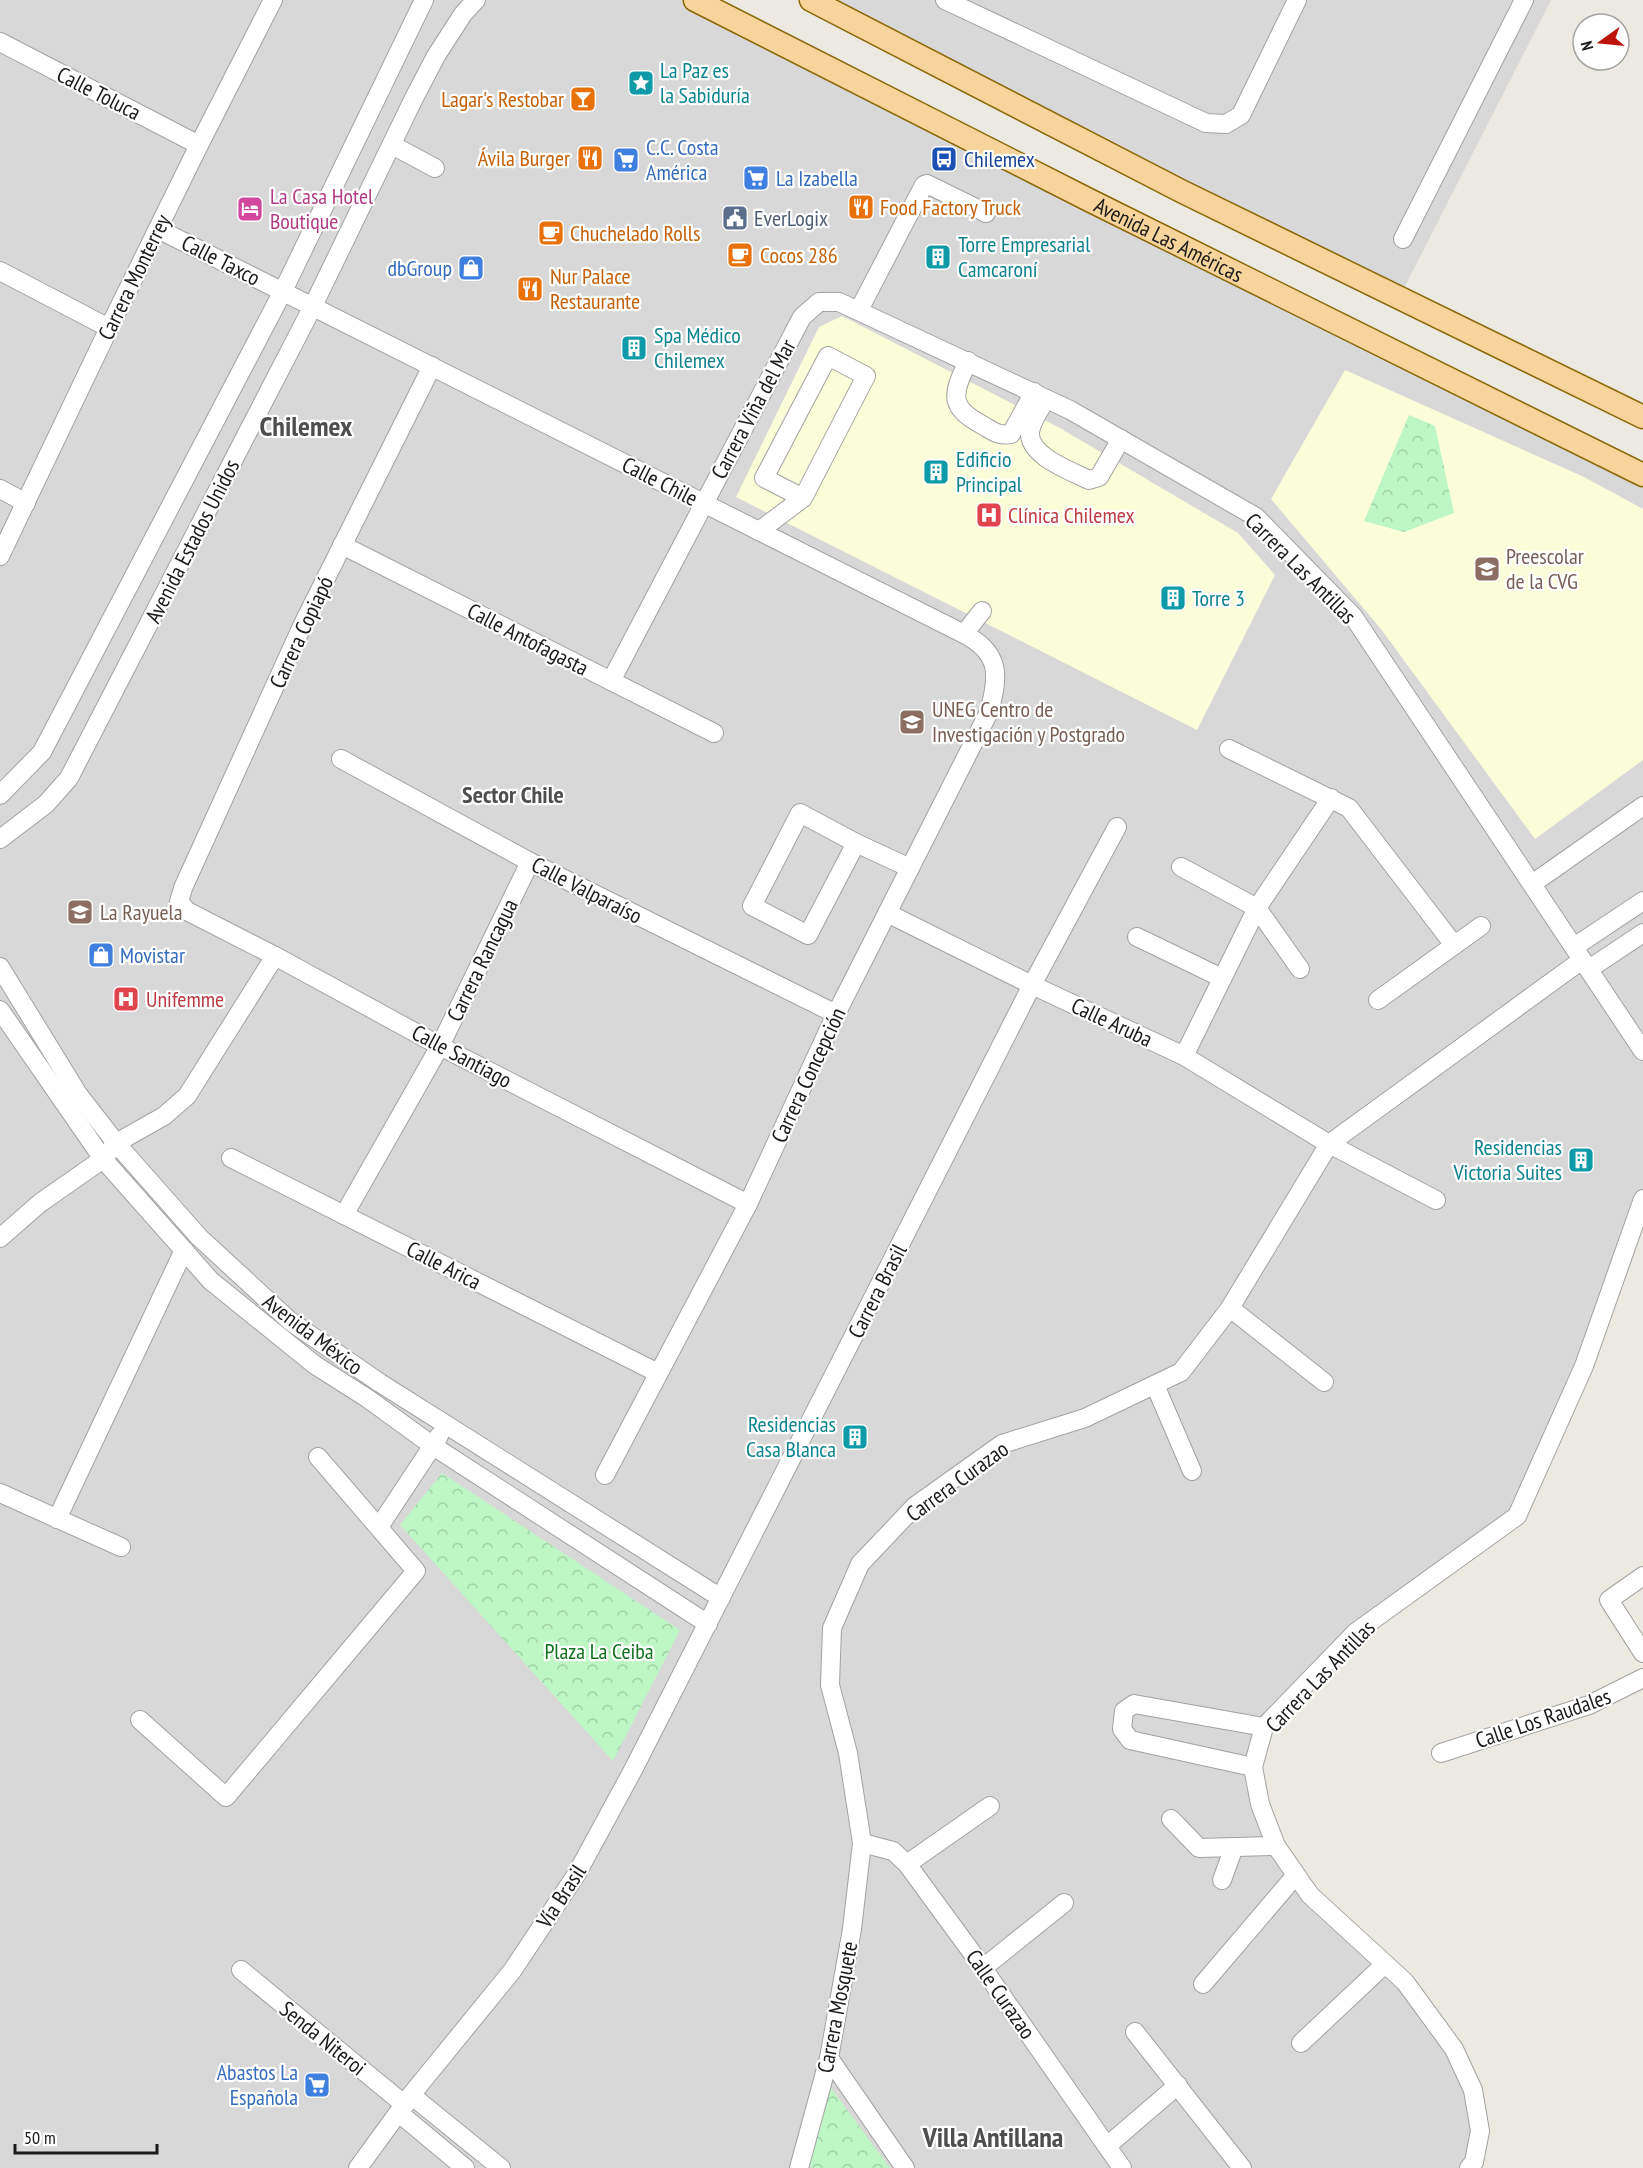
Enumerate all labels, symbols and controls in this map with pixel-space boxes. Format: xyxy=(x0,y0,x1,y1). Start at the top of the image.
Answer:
north arrow xyxy=(1571,12,1631,72)
text: N xyxy=(1576,39,1597,53)
place label: La Paz es la Sabiduría xyxy=(660,56,750,109)
street label: Calle Toluca xyxy=(52,60,146,126)
place icon: La Paz es la Sabiduría xyxy=(626,68,656,98)
bar icon: Lagar's Restobar xyxy=(568,84,598,114)
place label: Lagar's Restobar xyxy=(441,85,564,113)
place label: C.C. Costa América xyxy=(646,133,718,186)
restaurant icon: Ávila Burger xyxy=(575,143,605,173)
place label: Ávila Burger xyxy=(478,144,570,172)
bus stop icon: Chilemex xyxy=(929,144,959,174)
supermarket icon: C.C. Costa América xyxy=(611,145,641,175)
place label: Chilemex xyxy=(964,145,1035,173)
supermarket icon: La Izabella xyxy=(741,163,771,193)
place label: La Izabella xyxy=(776,164,858,192)
place label: La Casa Hotel Boutique xyxy=(270,182,374,235)
street label: Avenida Las Américas xyxy=(1090,191,1248,288)
restaurant icon: Food Factory Truck xyxy=(846,192,876,222)
place label: Food Factory Truck xyxy=(880,193,1022,221)
hotel icon: La Casa Hotel Boutique xyxy=(235,194,265,224)
public building icon: EverLogix xyxy=(720,203,750,233)
place label: EverLogix xyxy=(754,204,828,232)
street label: Carrera Monterrey xyxy=(92,209,177,344)
cafe icon: Chuchelado Rolls xyxy=(536,218,566,248)
place label: Chuchelado Rolls xyxy=(570,219,700,247)
street label: Calle Taxco xyxy=(177,228,265,292)
place label: Torre Empresarial Camcaroní xyxy=(958,230,1091,283)
cafe icon: Cocos 286 xyxy=(725,240,755,270)
place label: Cocos 286 xyxy=(760,241,838,269)
building icon: Torre Empresarial Camcaroní xyxy=(923,242,953,272)
shop icon: dbGroup xyxy=(456,253,486,283)
place label: dbGroup xyxy=(387,254,452,282)
place label: Nur Palace Restaurante xyxy=(550,262,640,315)
restaurant icon: Nur Palace Restaurante xyxy=(515,274,545,304)
place label: Spa Médico Chilemex xyxy=(654,321,741,374)
building icon: Spa Médico Chilemex xyxy=(619,333,649,363)
street label: Carrera Viña del Mar xyxy=(704,334,802,484)
district label: Chilemex xyxy=(260,407,353,444)
place label: Edificio Principal xyxy=(956,445,1023,498)
street label: Calle Chile xyxy=(617,450,703,512)
street label: Avenida Estados Unidos xyxy=(139,454,245,628)
building icon: Edificio Principal xyxy=(921,457,951,487)
hospital icon: Clínica Chilemex xyxy=(974,500,1004,530)
place label: Clínica Chilemex xyxy=(1008,501,1135,529)
street label: Carrera Las Antillas xyxy=(1240,507,1362,629)
place label: Preescolar de la CVG xyxy=(1506,542,1584,595)
school or university icon: Preescolar de la CVG xyxy=(1472,554,1502,584)
street label: Carrera Copiapó xyxy=(263,572,339,692)
building icon: Torre 3 xyxy=(1158,583,1188,613)
place label: Torre 3 xyxy=(1192,584,1245,612)
street label: Calle Antofagasta xyxy=(463,597,593,681)
place label: UNEG Centro de Investigación y Postgrado xyxy=(932,695,1125,748)
school or university icon: UNEG Centro de Investigación y Postgrado xyxy=(897,707,927,737)
district label: Sector Chile xyxy=(462,779,564,810)
street label: Calle Valparaíso xyxy=(527,850,647,930)
street label: Carrera Rancagua xyxy=(440,894,524,1026)
school or university icon: La Rayuela xyxy=(65,897,95,927)
place label: La Rayuela xyxy=(100,898,182,926)
shop icon: Movistar xyxy=(86,940,116,970)
place label: Movistar xyxy=(120,941,185,969)
hospital icon: Unifemme xyxy=(111,984,141,1014)
place label: Unifemme xyxy=(146,985,224,1013)
street label: Calle Aruba xyxy=(1067,991,1157,1053)
street label: Carrera Concepción xyxy=(765,1003,851,1147)
street label: Calle Santiago xyxy=(407,1018,517,1094)
place label: Residencias Victoria Suites xyxy=(1452,1133,1562,1186)
building icon: Residencias Victoria Suites xyxy=(1566,1145,1596,1175)
street label: Calle Arica xyxy=(402,1234,486,1296)
street label: Carrera Brasil xyxy=(841,1239,913,1343)
street label: Avenida México xyxy=(257,1287,369,1381)
place label: Residencias Casa Blanca xyxy=(746,1410,836,1463)
building icon: Residencias Casa Blanca xyxy=(840,1422,870,1452)
street label: Carrera Curazao xyxy=(900,1435,1014,1527)
street label: Carrera Las Antillas xyxy=(1259,1614,1381,1738)
park label: Plaza La Ceiba xyxy=(544,1637,654,1665)
street label: Calle Los Raudales xyxy=(1472,1682,1614,1754)
street label: Vía Brasil xyxy=(530,1858,592,1934)
street label: Carrera Mosquete xyxy=(811,1939,863,2075)
street label: Calle Curazao xyxy=(960,1944,1042,2044)
street label: Senda Niteroi xyxy=(274,1995,372,2081)
place label: Abastos La Española xyxy=(217,2058,298,2111)
supermarket icon: Abastos La Española xyxy=(302,2070,332,2100)
scale bar xyxy=(15,2117,158,2155)
district label: Villa Antillana xyxy=(922,2118,1063,2155)
text: 50 m xyxy=(24,2126,56,2149)

